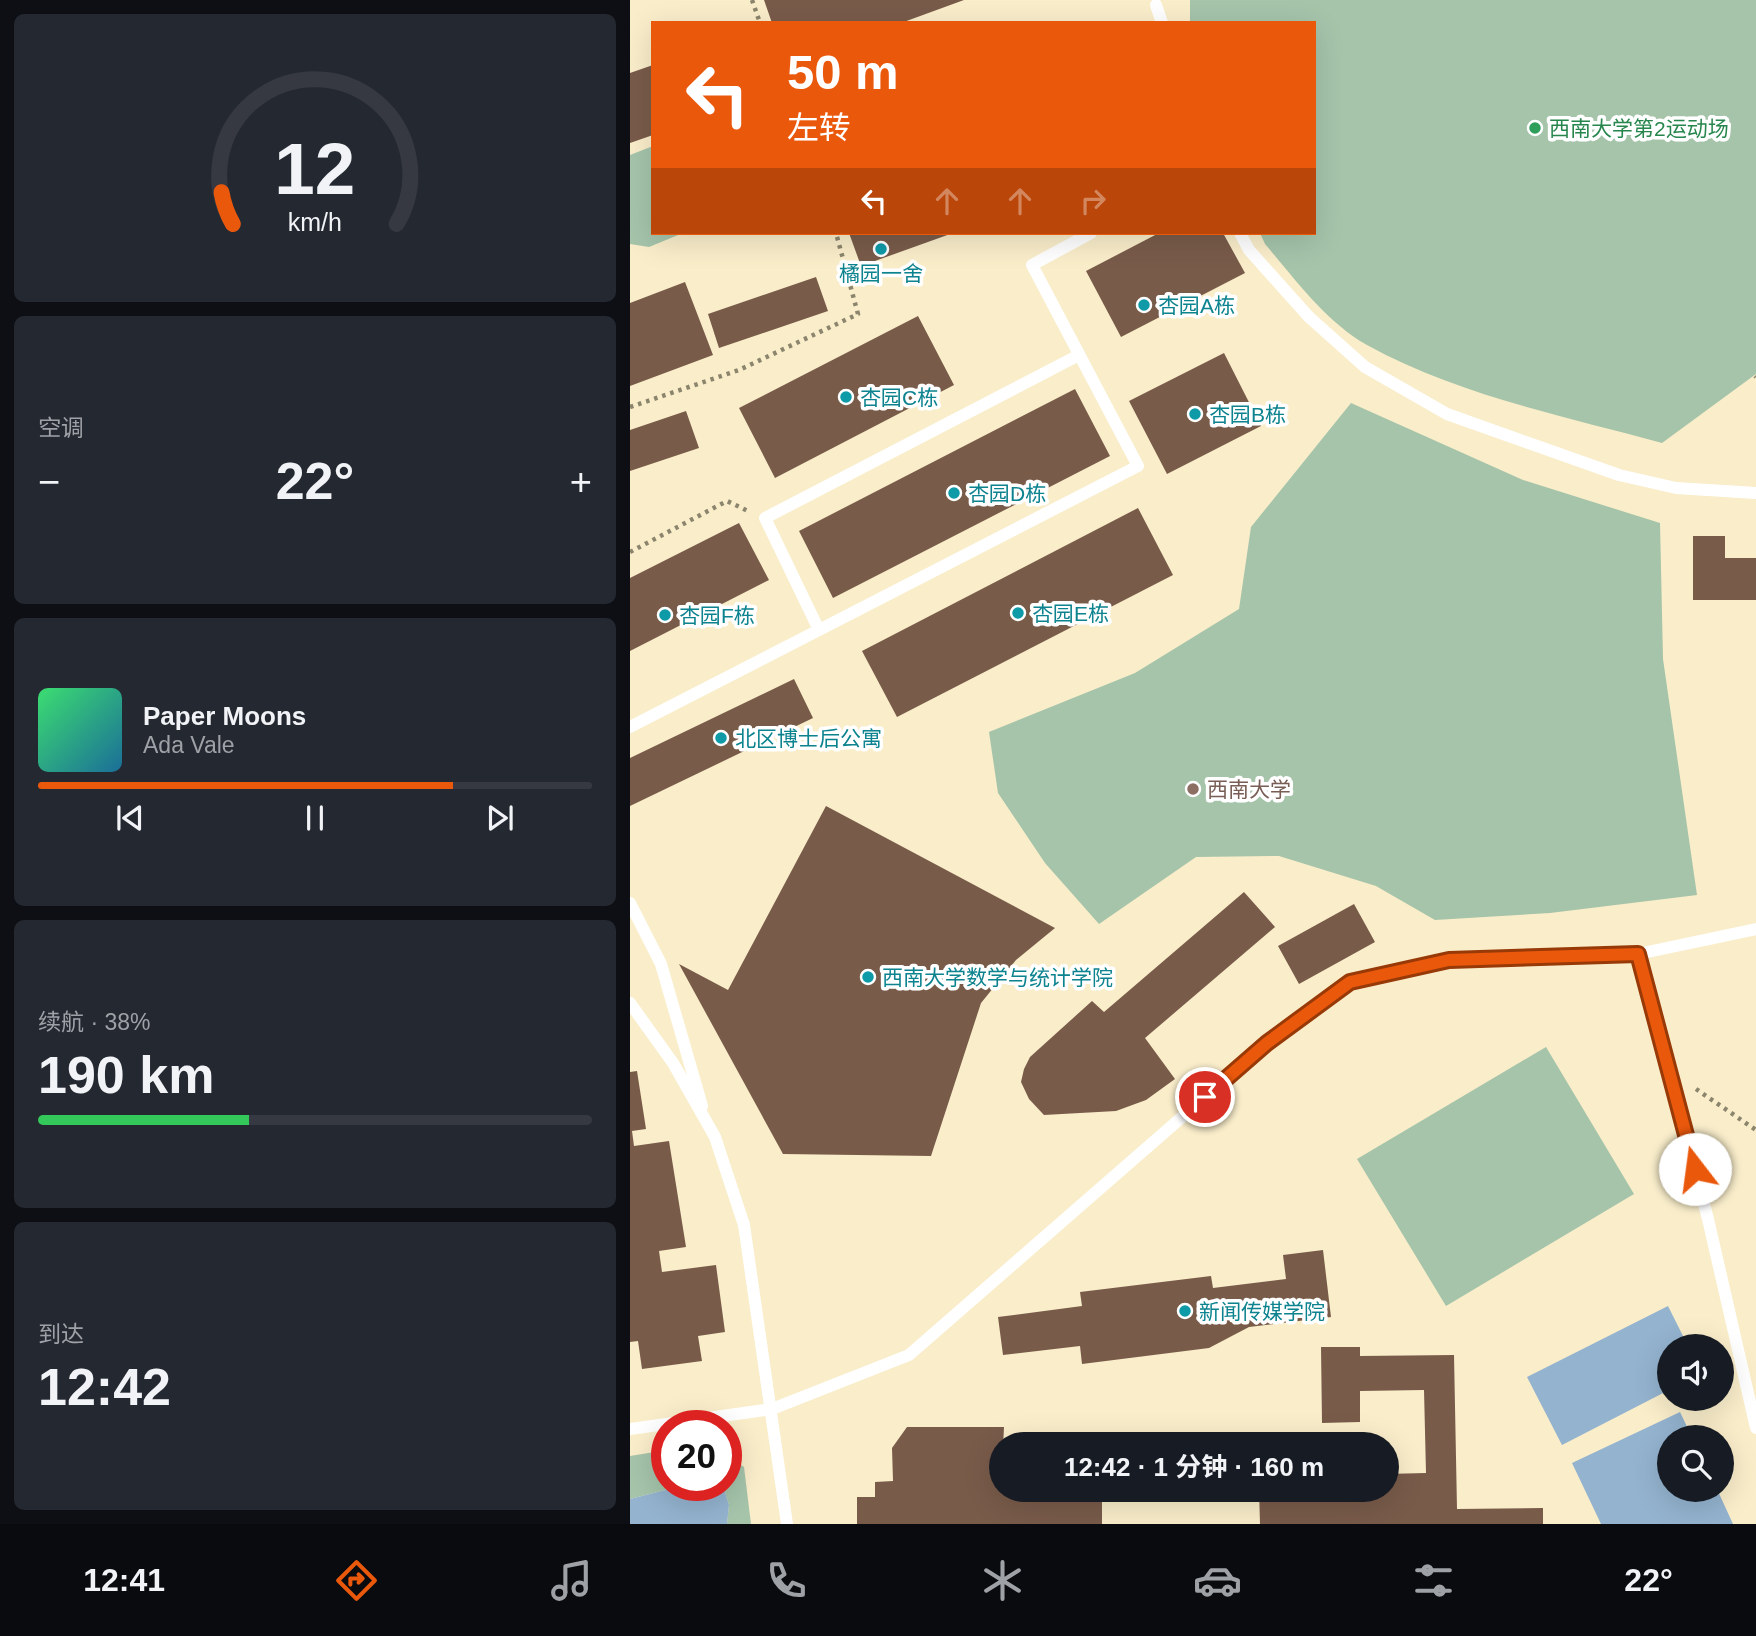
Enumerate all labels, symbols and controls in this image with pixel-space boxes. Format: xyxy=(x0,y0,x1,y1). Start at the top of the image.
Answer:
text: 50 m xyxy=(787,45,899,99)
icon: left xyxy=(672,49,763,140)
text: 左转 xyxy=(787,110,851,146)
place label: 西南大学第2运动场 xyxy=(1549,117,1729,140)
marker: 西南大学第2运动场 xyxy=(1527,120,1543,136)
text: 12 xyxy=(275,128,355,209)
icon: left xyxy=(855,182,893,220)
icon: ahead xyxy=(928,182,966,220)
icon: ahead xyxy=(1001,182,1039,220)
icon: right xyxy=(1074,182,1112,220)
text: km/h xyxy=(288,208,342,236)
marker: 橘园一舍 xyxy=(873,241,889,257)
place label: 橘园一舍 xyxy=(839,262,923,285)
place label: 杏园A栋 xyxy=(1158,294,1235,317)
marker: 杏园A栋 xyxy=(1136,297,1152,313)
place label: 杏园C栋 xyxy=(860,386,938,409)
marker: 杏园C栋 xyxy=(838,389,854,405)
place label: 杏园B栋 xyxy=(1209,403,1286,426)
marker: 杏园B栋 xyxy=(1187,406,1203,422)
text: 空调 xyxy=(38,415,84,441)
text: 22° xyxy=(276,452,354,510)
text: − xyxy=(38,461,60,503)
text: + xyxy=(570,461,592,503)
place label: 杏园D栋 xyxy=(968,482,1046,505)
marker: 杏园D栋 xyxy=(946,485,962,501)
place label: 杏园E栋 xyxy=(1032,602,1109,625)
place label: 杏园F栋 xyxy=(679,604,755,627)
marker: 杏园E栋 xyxy=(1010,605,1026,621)
marker: 杏园F栋 xyxy=(657,607,673,623)
text: Paper Moons xyxy=(143,701,306,731)
place label: 北区博士后公寓 xyxy=(735,727,882,750)
marker: 北区博士后公寓 xyxy=(713,730,729,746)
text: Ada Vale xyxy=(143,732,235,758)
place label: 西南大学 xyxy=(1207,778,1291,801)
marker: 西南大学 xyxy=(1185,781,1201,797)
icon: previous xyxy=(111,799,149,837)
icon: pause xyxy=(296,799,334,837)
icon: next xyxy=(481,799,519,837)
place label: 西南大学数学与统计学院 xyxy=(882,966,1113,989)
marker: 西南大学数学与统计学院 xyxy=(860,969,876,985)
text: 续航 · 38% xyxy=(38,1009,150,1035)
text: 190 km xyxy=(38,1046,214,1104)
pin xyxy=(1175,1067,1235,1127)
icon: arrive xyxy=(1186,1078,1224,1116)
position arrow xyxy=(1658,1132,1732,1206)
place label: 新闻传媒学院 xyxy=(1199,1300,1325,1323)
marker: 新闻传媒学院 xyxy=(1177,1303,1193,1319)
text: 到达 xyxy=(38,1321,84,1347)
map controls xyxy=(1657,1334,1734,1502)
button: sound xyxy=(1657,1334,1734,1411)
text: 12:42 xyxy=(38,1358,171,1416)
speed limit sign: 20 xyxy=(651,1410,742,1501)
button: search xyxy=(1657,1425,1734,1502)
text: 12:42 · 1 分钟 · 160 m xyxy=(1064,1452,1324,1482)
icon: directions xyxy=(332,1556,381,1605)
icon: music xyxy=(547,1556,596,1605)
icon: phone xyxy=(762,1556,811,1605)
icon: climate xyxy=(978,1556,1027,1605)
icon: car xyxy=(1193,1556,1242,1605)
icon: filters xyxy=(1409,1556,1458,1605)
text: 12:41 xyxy=(83,1562,165,1598)
text: 22° xyxy=(1624,1562,1673,1598)

